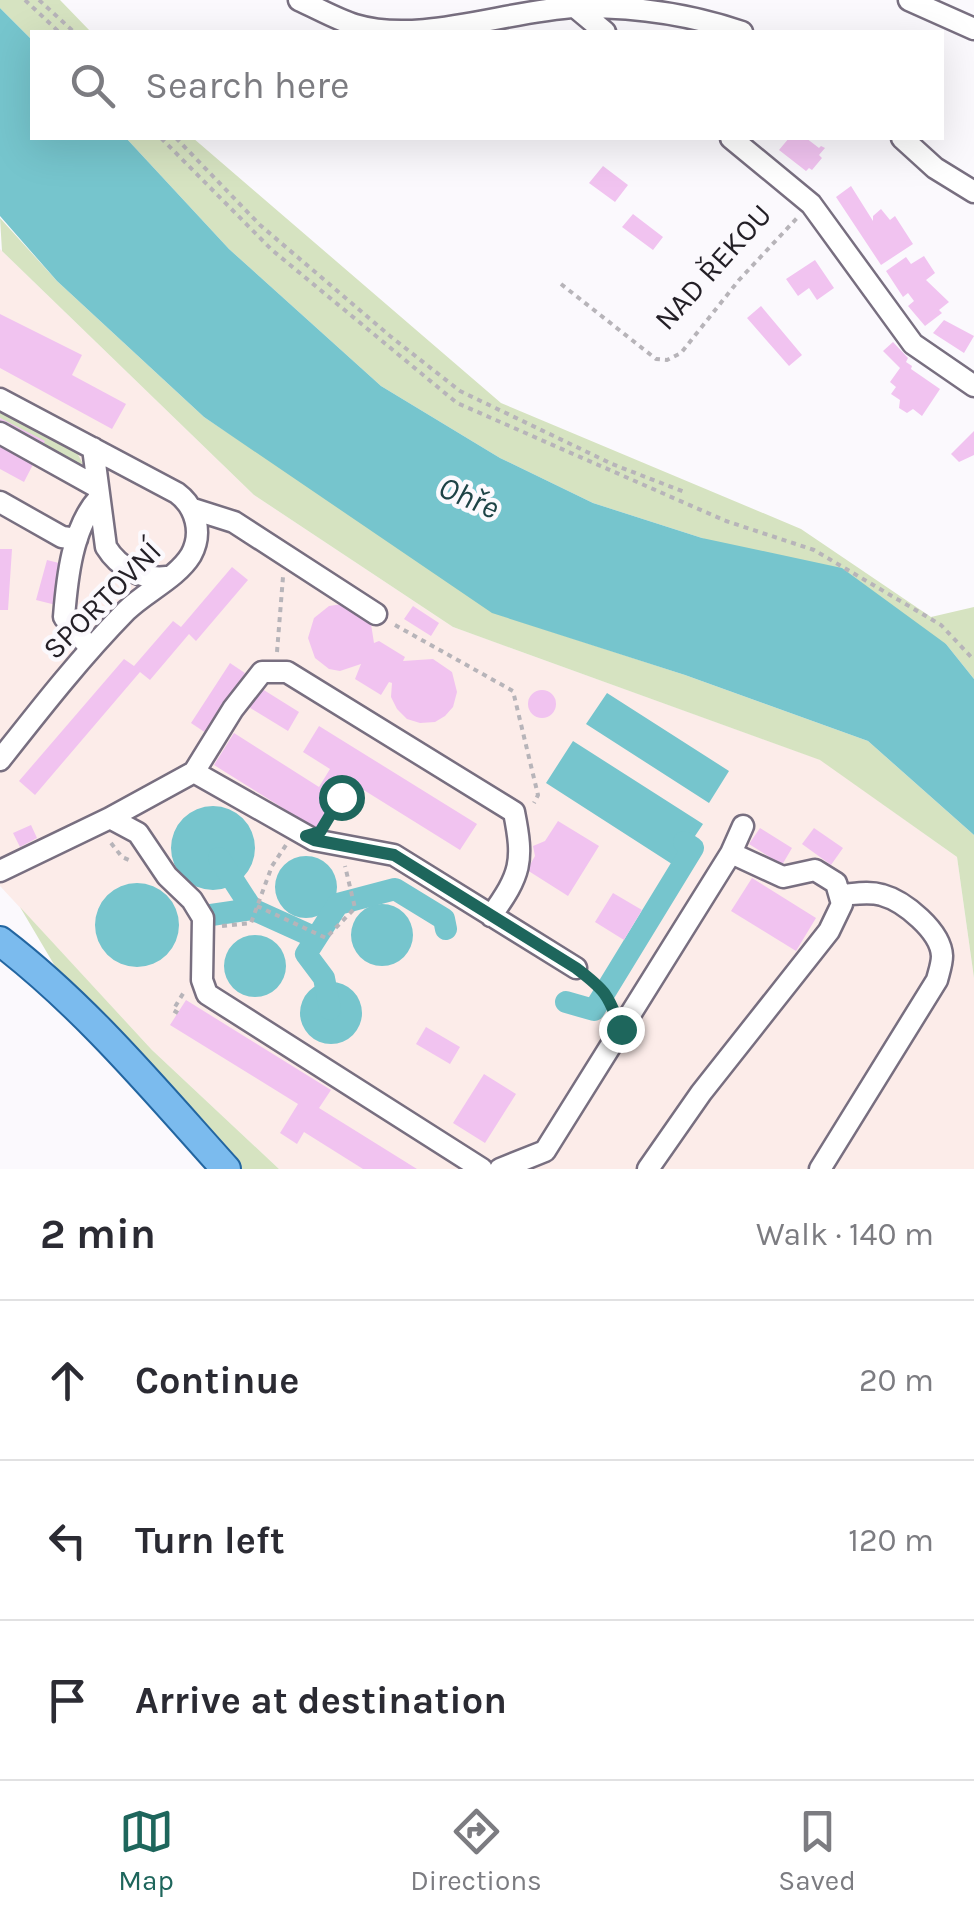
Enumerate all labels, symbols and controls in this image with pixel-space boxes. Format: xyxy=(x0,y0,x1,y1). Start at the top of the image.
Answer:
search box xyxy=(30,30,944,140)
icon: search xyxy=(65,58,120,113)
text: Search here xyxy=(145,63,349,108)
street label: NAD ŘEKOU xyxy=(647,197,779,337)
water label: Ohře xyxy=(433,468,505,527)
street label: SPORTOVNÍ xyxy=(35,533,169,667)
route start xyxy=(319,775,365,821)
route end xyxy=(599,1007,645,1053)
text: 2 min xyxy=(40,1209,156,1259)
text: Walk · 140 m xyxy=(756,1216,934,1253)
icon: ahead xyxy=(40,1353,95,1408)
text: Continue xyxy=(135,1358,299,1403)
text: 20 m xyxy=(859,1362,934,1399)
icon: left xyxy=(40,1513,95,1568)
text: Turn left xyxy=(135,1518,285,1563)
text: 120 m xyxy=(848,1522,934,1559)
icon: arrive xyxy=(40,1673,95,1728)
text: Arrive at destination xyxy=(135,1678,507,1723)
tab: Map xyxy=(118,1804,174,1897)
tab: Directions xyxy=(410,1804,542,1897)
tab: Saved xyxy=(778,1804,856,1897)

